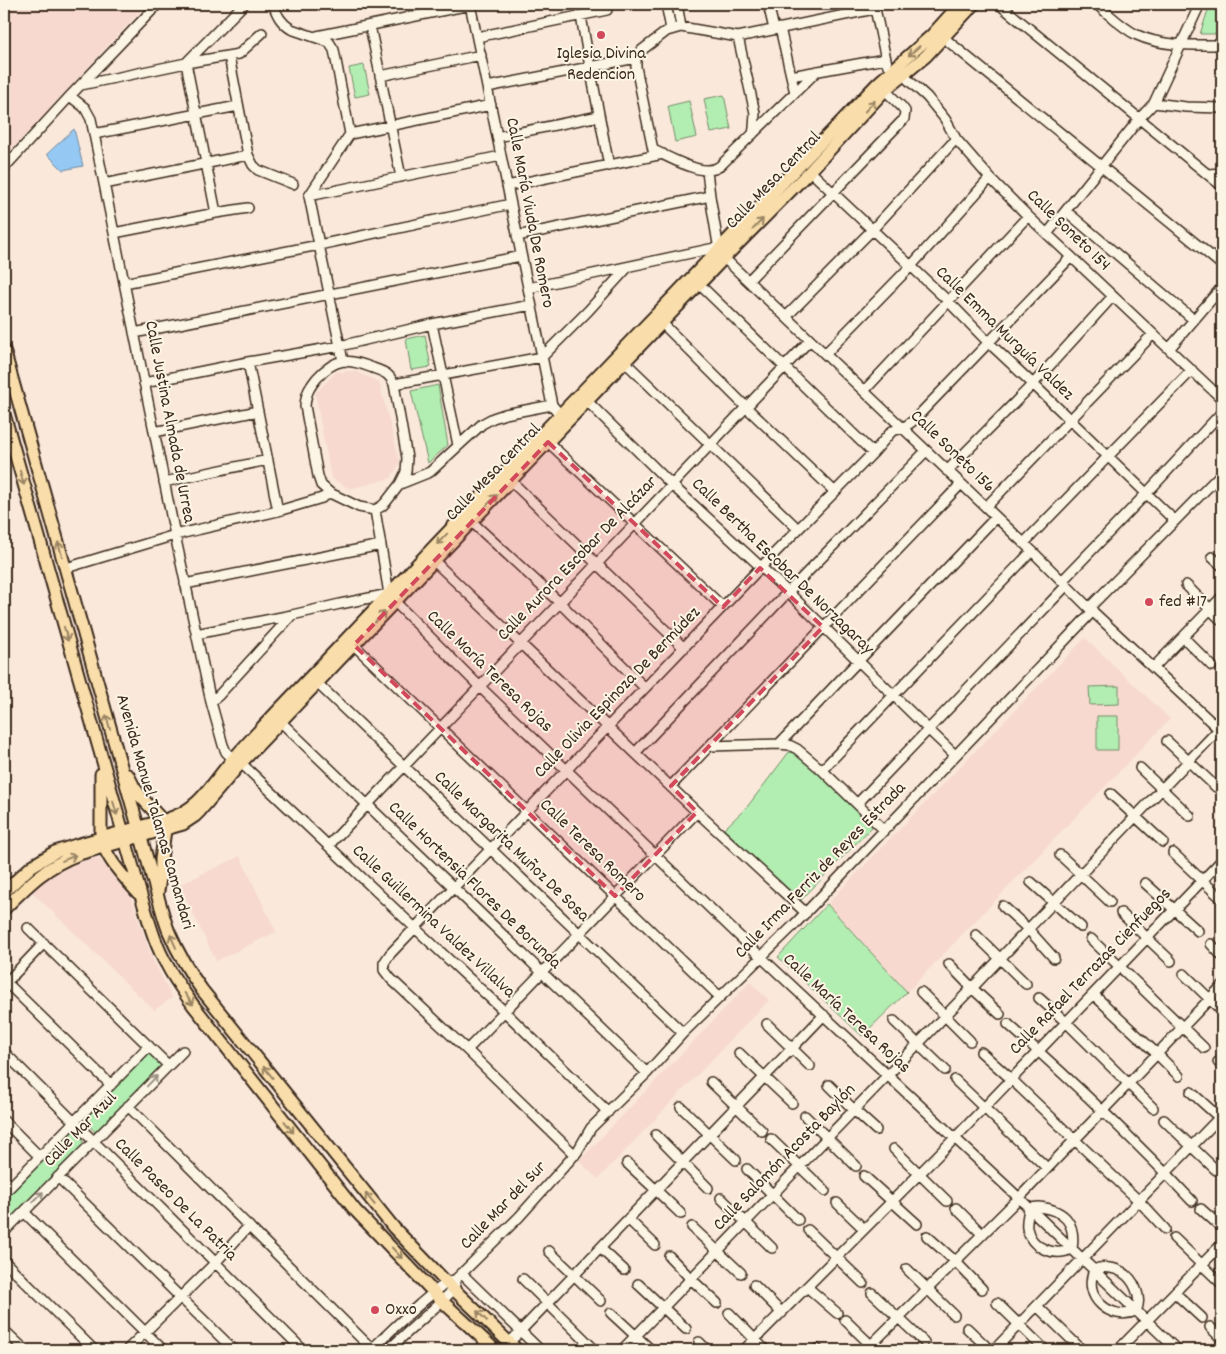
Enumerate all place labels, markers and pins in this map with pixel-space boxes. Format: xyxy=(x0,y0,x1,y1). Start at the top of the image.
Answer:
marker: Iglesia Divina Redencion xyxy=(595,29,607,41)
place label: Iglesia Divina Redencion xyxy=(556,42,646,88)
place label: fed #17 xyxy=(1159,590,1207,615)
marker: fed #17 xyxy=(1143,596,1155,608)
place label: Oxxo xyxy=(385,1298,417,1323)
marker: Oxxo xyxy=(369,1304,381,1316)

